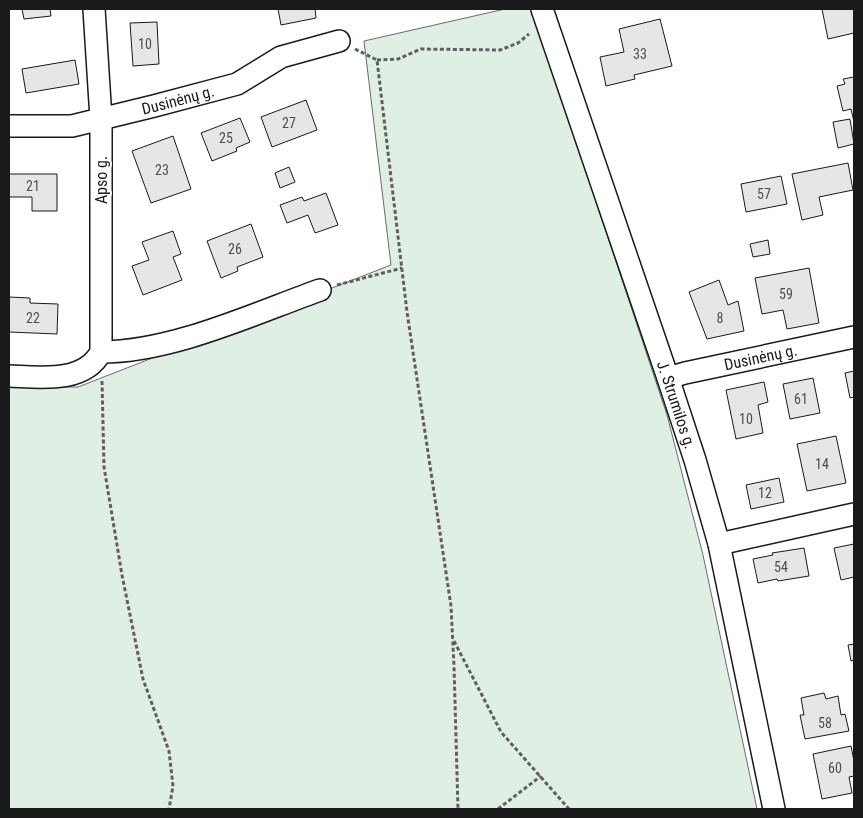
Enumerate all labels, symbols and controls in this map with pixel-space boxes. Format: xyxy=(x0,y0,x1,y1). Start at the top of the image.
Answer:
house number: 10 xyxy=(138,36,152,52)
house number: 33 xyxy=(633,46,647,62)
street label: Dusinėnų g. xyxy=(140,81,216,119)
house number: 27 xyxy=(282,115,296,131)
house number: 25 xyxy=(219,130,233,146)
street label: Apso g. xyxy=(92,156,111,204)
house number: 23 xyxy=(155,162,169,178)
house number: 21 xyxy=(26,178,40,194)
house number: 57 xyxy=(757,186,771,202)
house number: 26 xyxy=(228,241,242,257)
house number: 59 xyxy=(779,286,793,302)
house number: 22 xyxy=(26,310,40,326)
house number: 8 xyxy=(717,310,724,326)
street label: Dusinėnų g. xyxy=(722,340,799,374)
street label: J. Strumilos g. xyxy=(653,358,700,451)
house number: 61 xyxy=(794,391,808,407)
house number: 10 xyxy=(739,411,753,427)
house number: 14 xyxy=(815,456,829,472)
house number: 12 xyxy=(758,485,772,501)
house number: 54 xyxy=(774,559,788,575)
house number: 58 xyxy=(818,715,832,731)
house number: 60 xyxy=(828,760,842,776)

